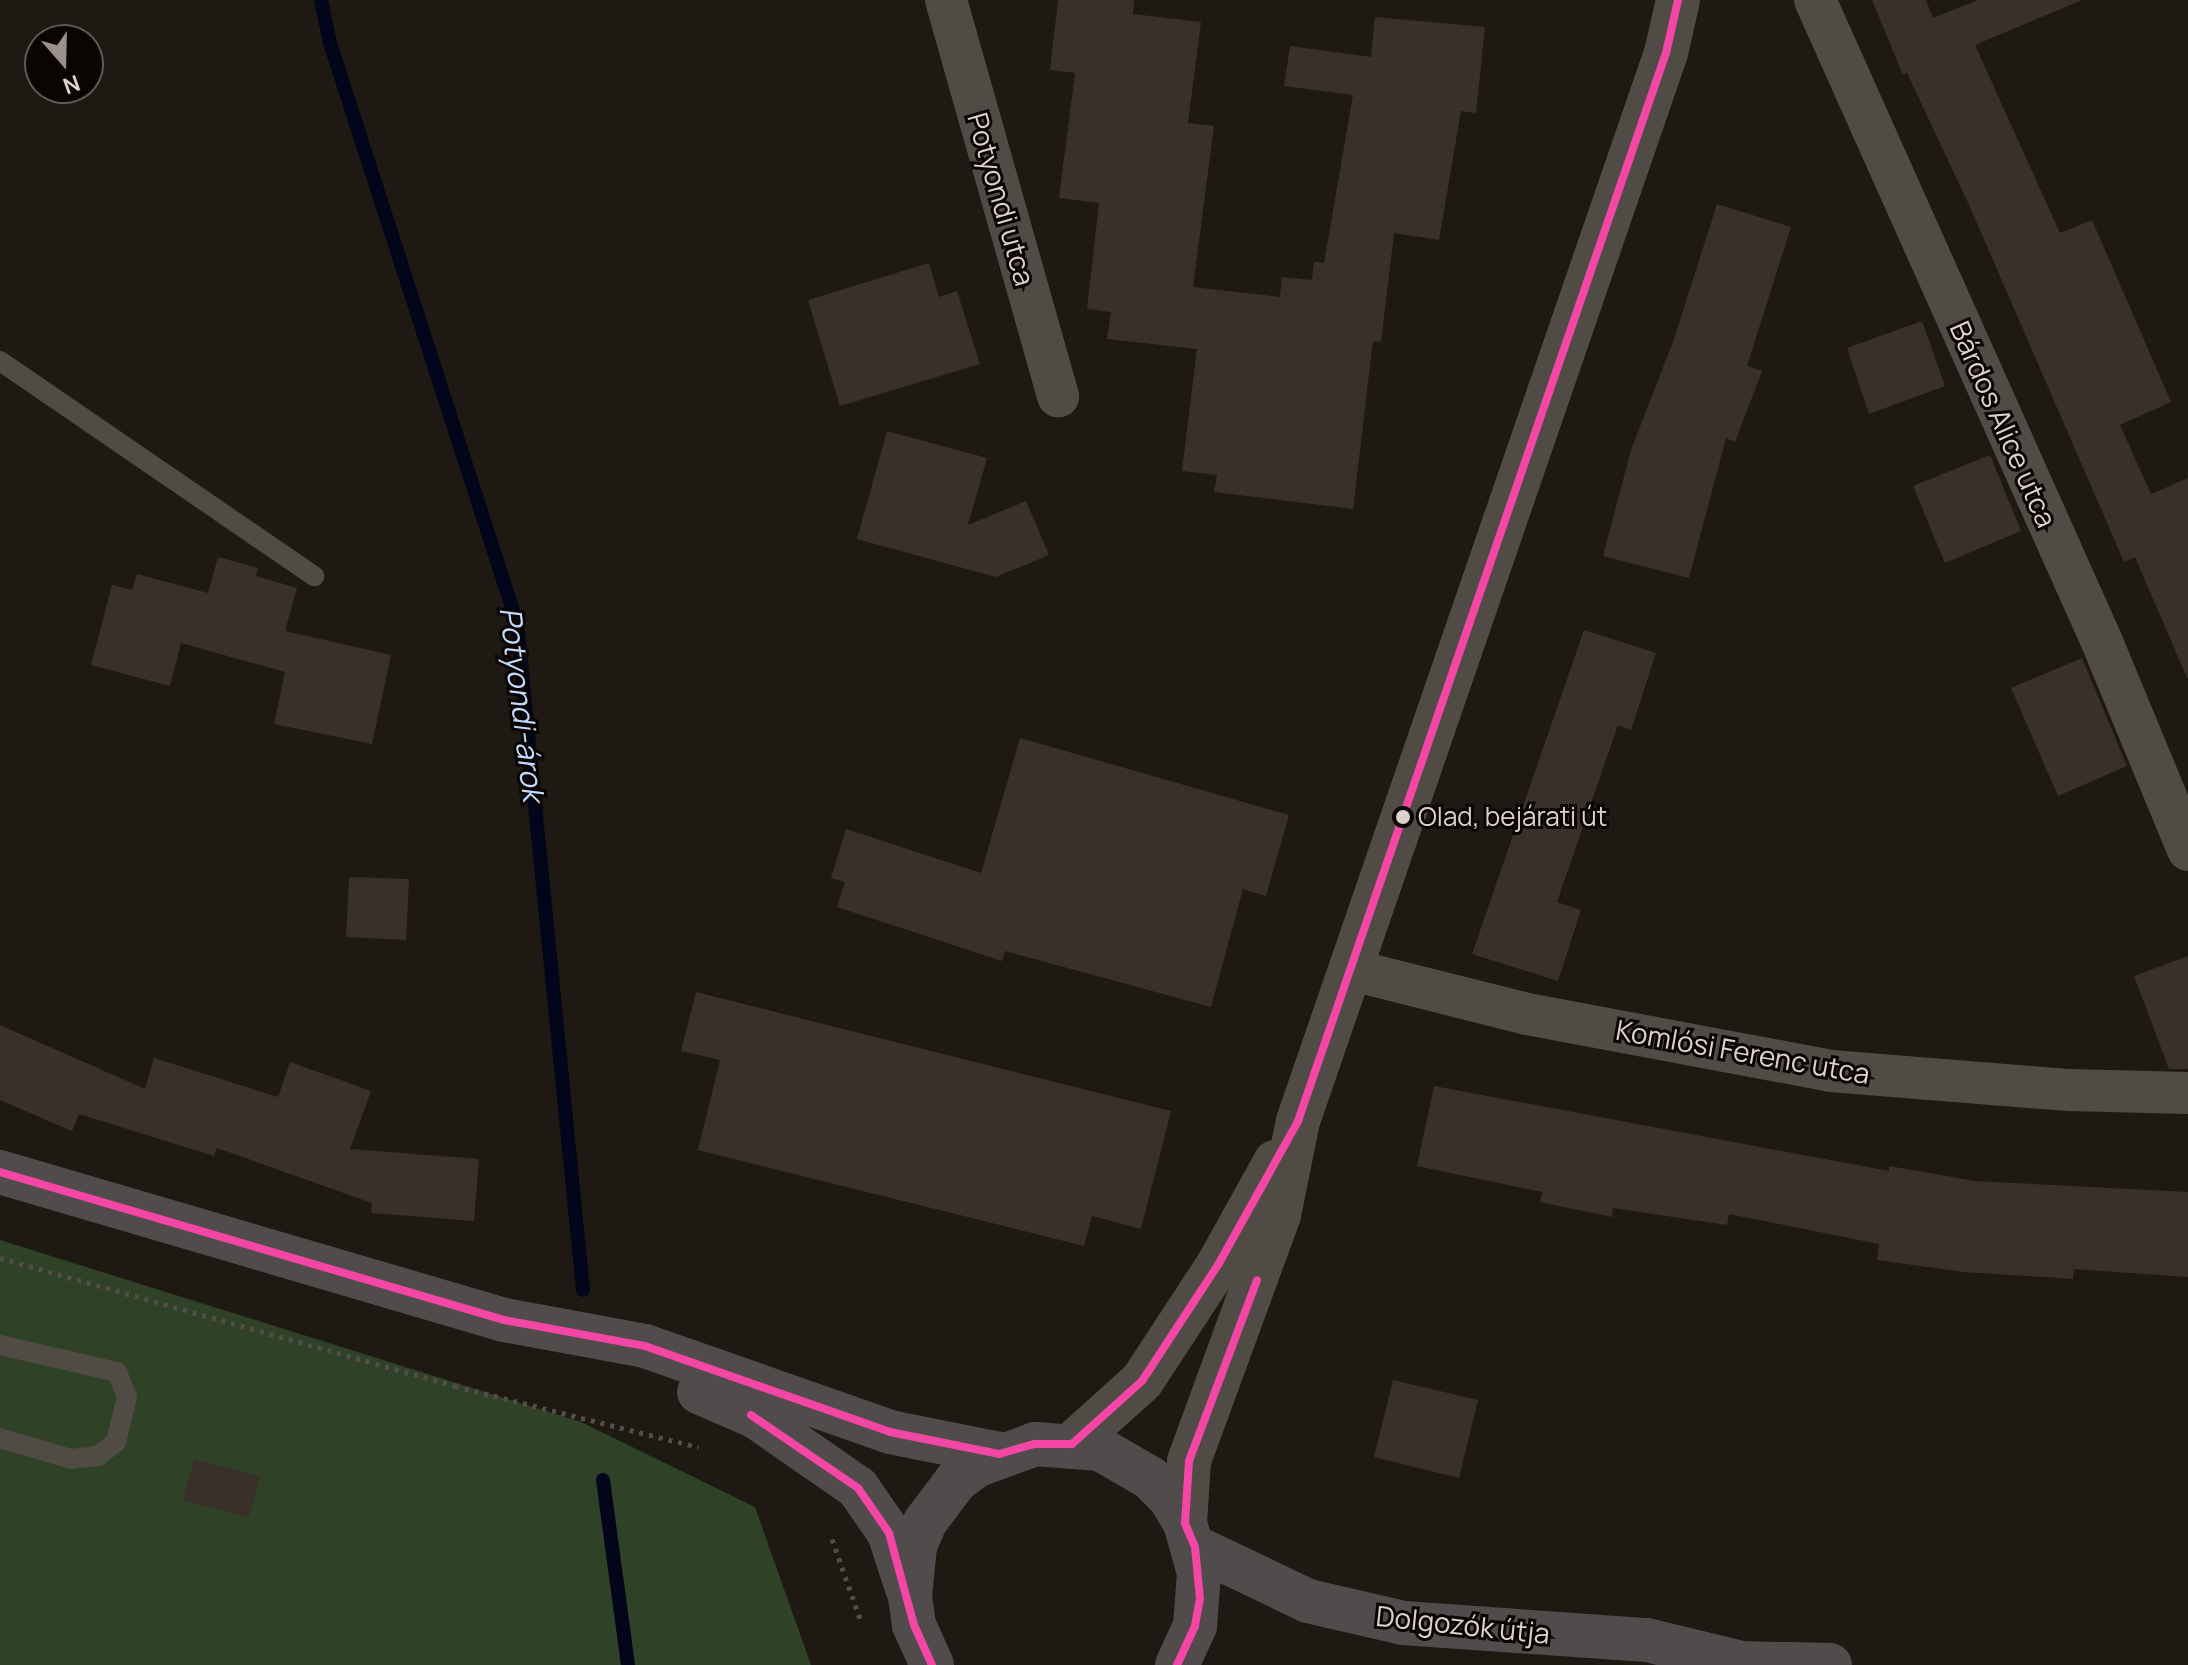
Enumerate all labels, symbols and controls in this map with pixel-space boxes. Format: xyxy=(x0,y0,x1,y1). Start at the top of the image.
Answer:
north arrow xyxy=(24,24,104,104)
text: N xyxy=(59,68,84,101)
street label: Potyondi utca xyxy=(961,109,1043,289)
street label: Bárdos Alice utca xyxy=(1944,316,2064,532)
water label: Potyondi-árok xyxy=(492,605,552,803)
place label: Olad, bejárati út xyxy=(1418,801,1607,833)
marker: Olad, bejárati út xyxy=(1395,809,1411,825)
street label: Komlósi Ferenc utca xyxy=(1613,1012,1873,1090)
street label: Dolgozók útja xyxy=(1374,1598,1552,1650)

